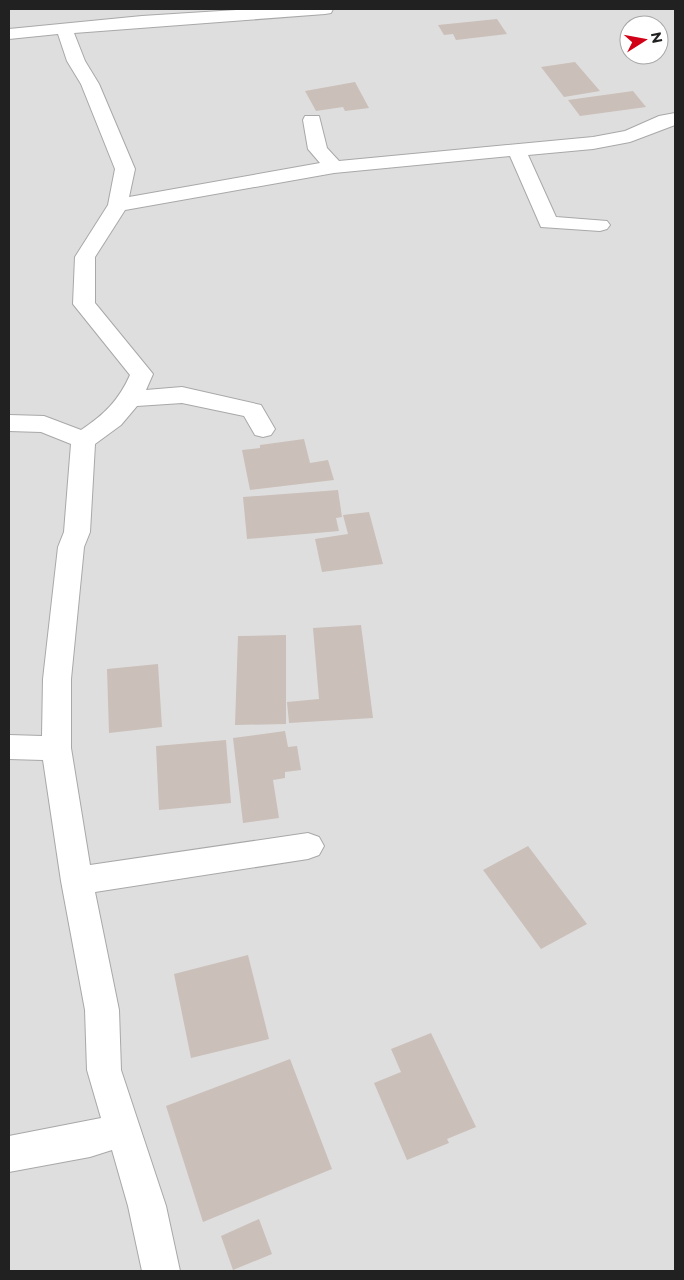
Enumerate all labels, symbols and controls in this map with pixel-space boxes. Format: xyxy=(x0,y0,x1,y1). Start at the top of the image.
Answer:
north arrow xyxy=(619,15,669,65)
text: N xyxy=(647,30,667,45)

